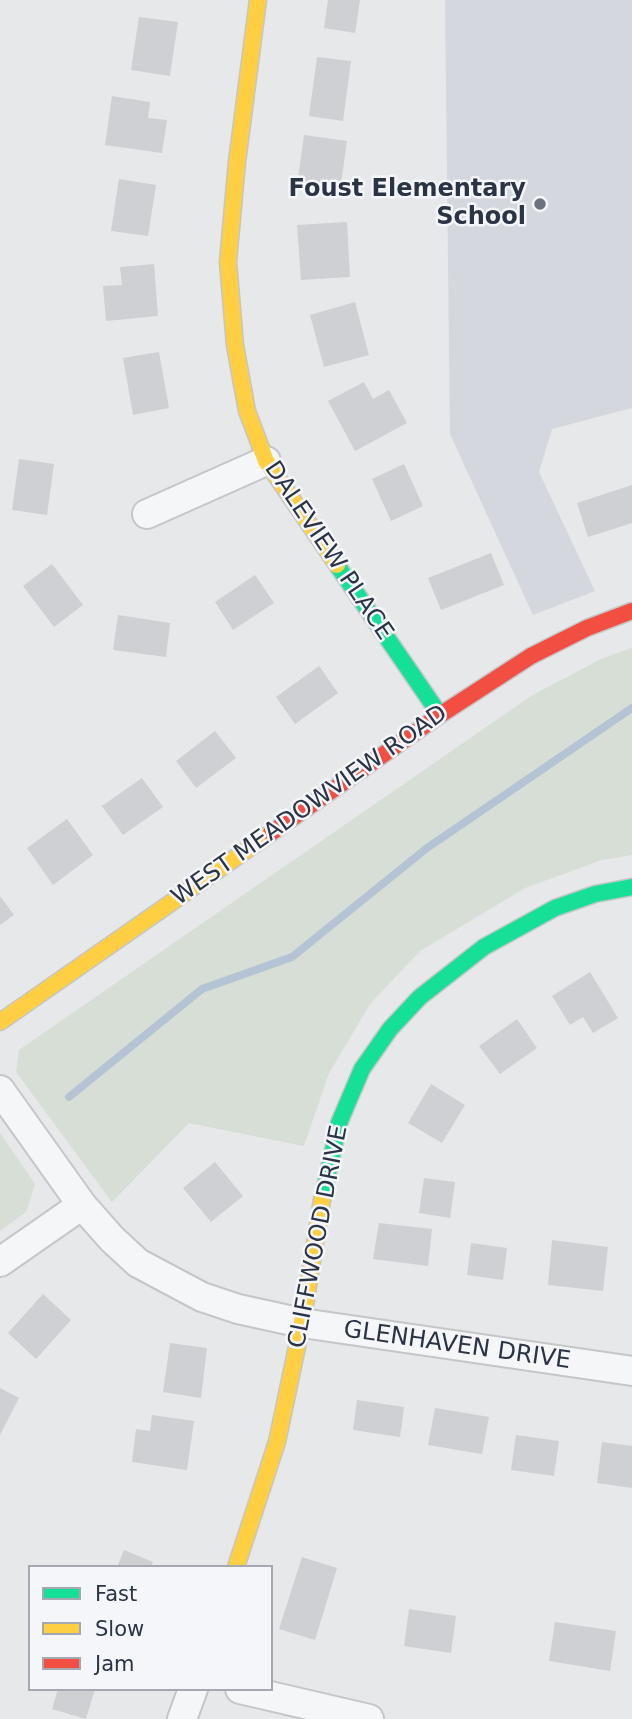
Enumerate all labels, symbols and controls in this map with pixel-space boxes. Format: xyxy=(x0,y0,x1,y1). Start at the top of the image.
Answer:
place label: Foust Elementary School xyxy=(288,176,526,232)
marker: Foust Elementary School xyxy=(532,196,548,212)
street label: DALEVIEW PLACE xyxy=(258,456,398,646)
street label: WEST MEADOWVIEW ROAD xyxy=(167,700,453,912)
street label: CLIFFWOOD DRIVE xyxy=(283,1123,355,1351)
street label: GLENHAVEN DRIVE xyxy=(342,1316,572,1376)
legend xyxy=(28,1565,273,1691)
text: Fast xyxy=(95,1582,137,1606)
text: Slow xyxy=(95,1617,144,1641)
text: Jam xyxy=(95,1652,135,1676)

